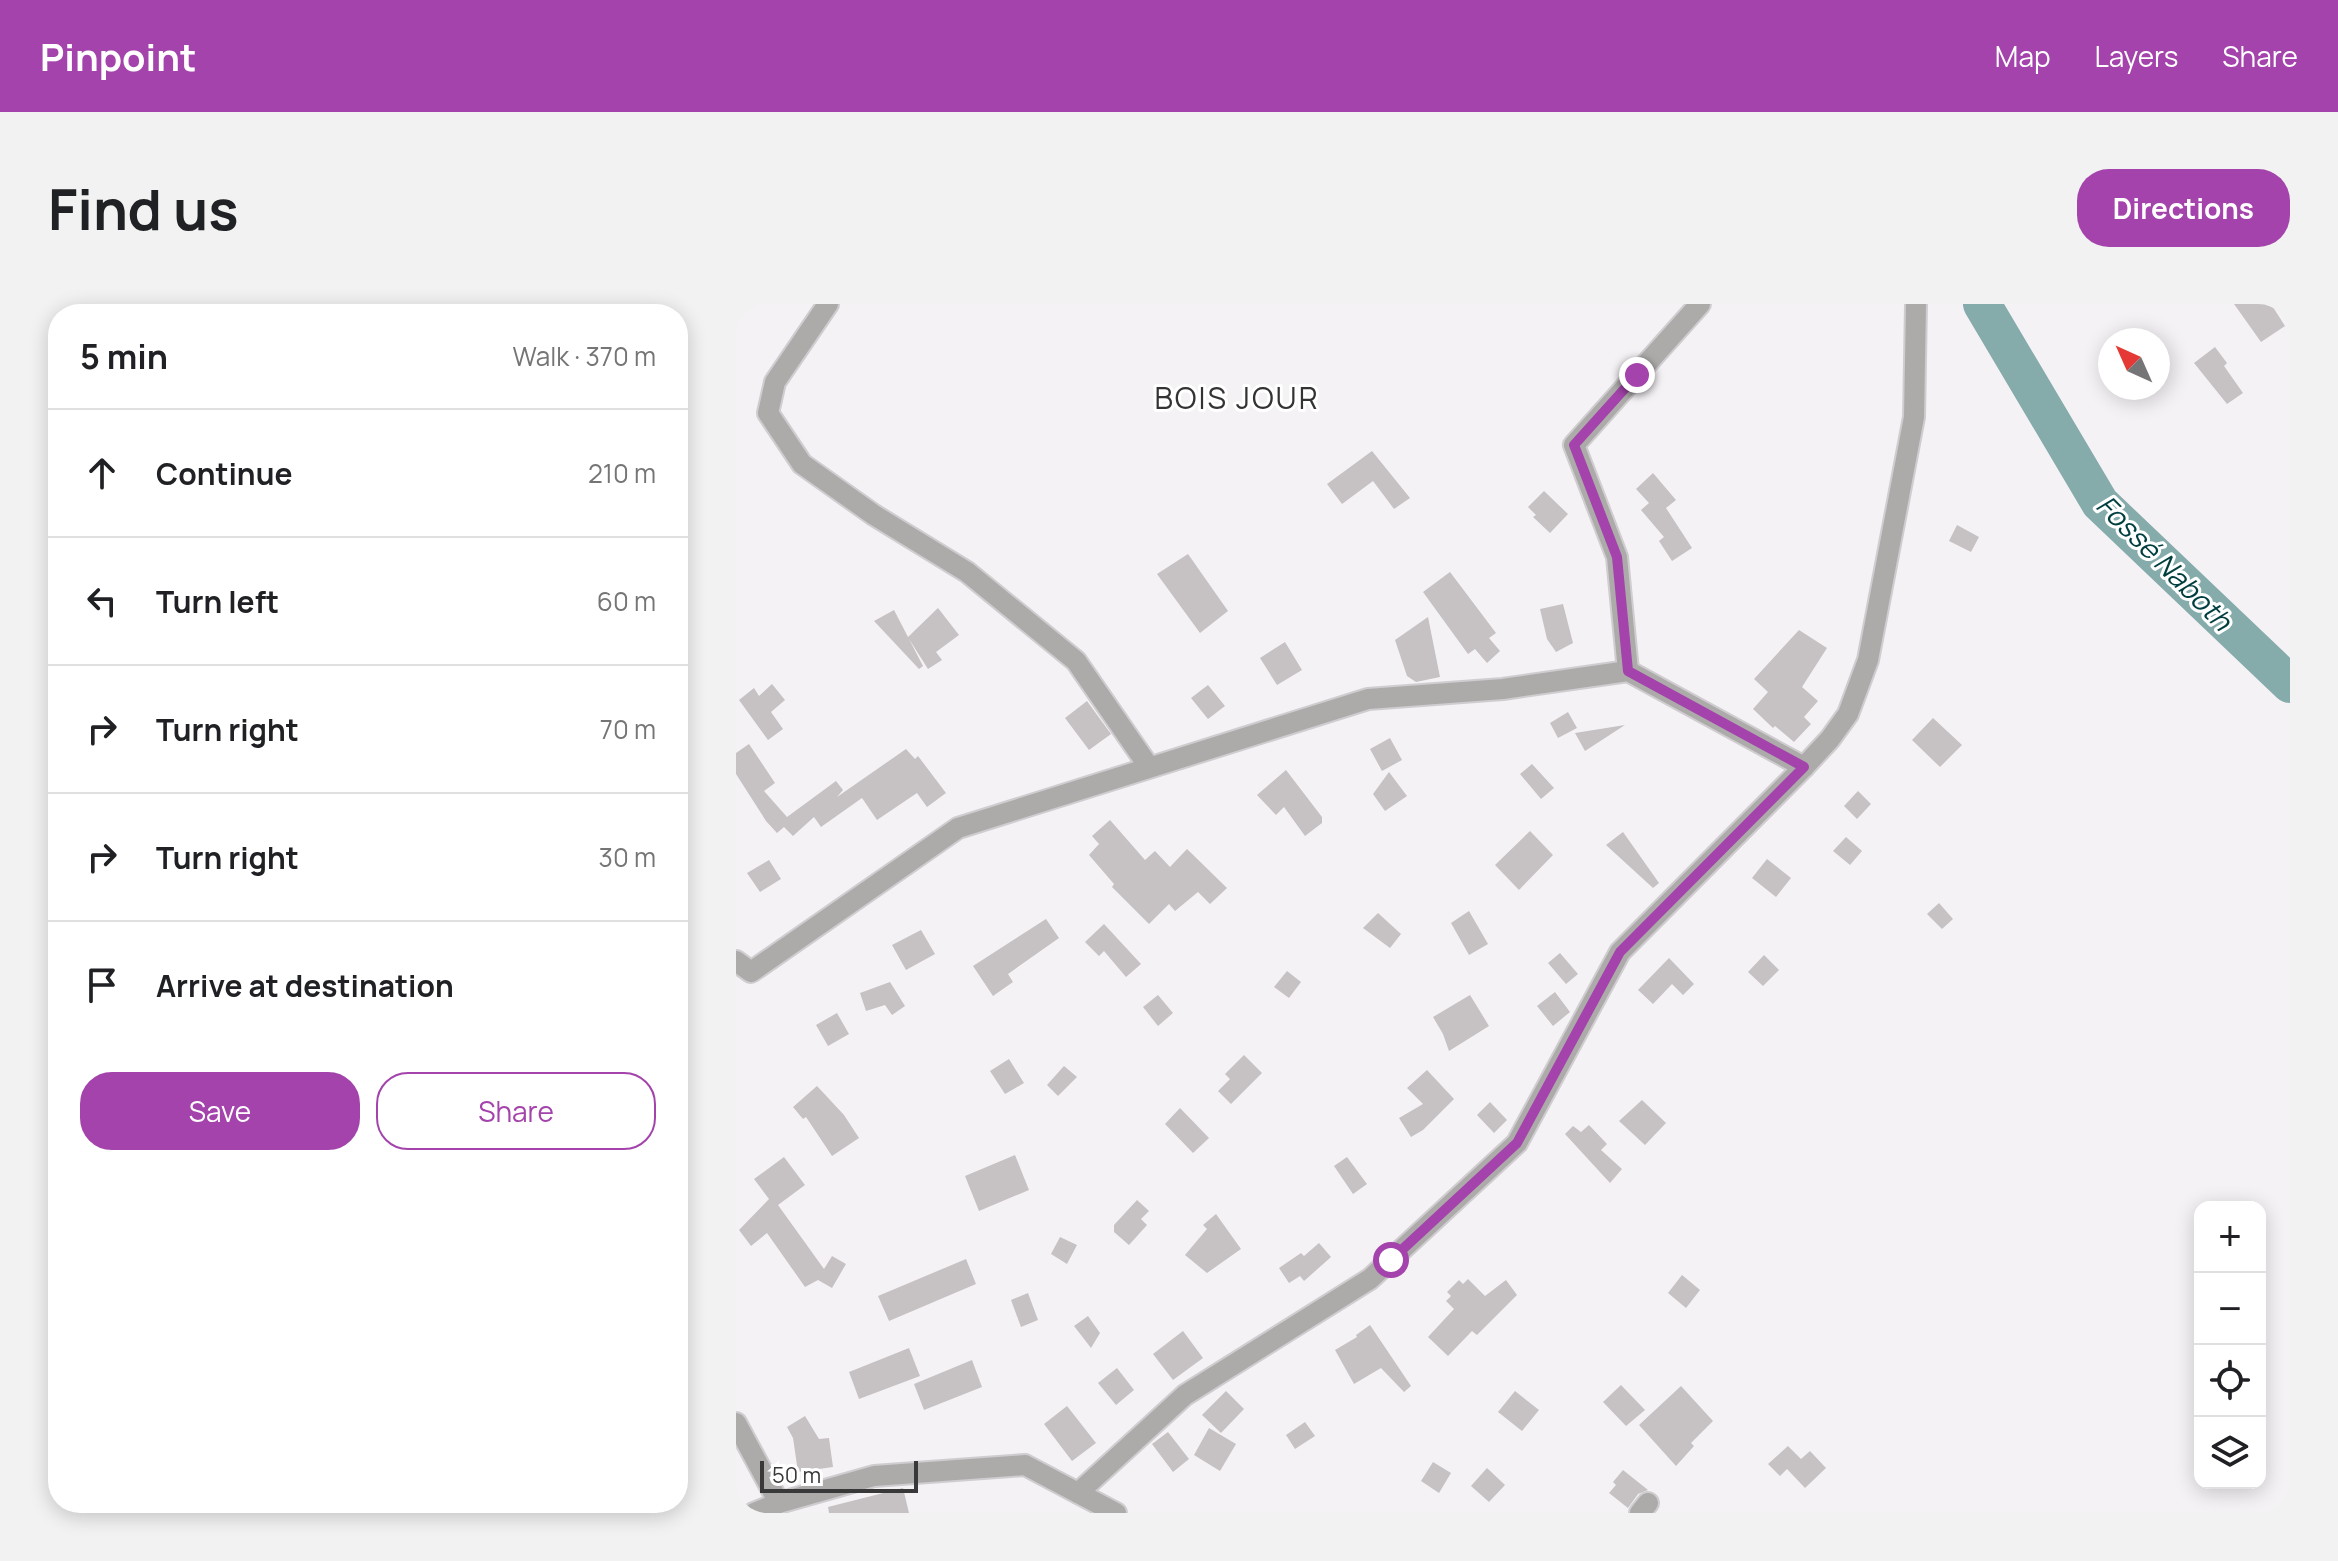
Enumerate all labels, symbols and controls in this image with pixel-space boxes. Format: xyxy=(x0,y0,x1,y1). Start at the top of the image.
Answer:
text: Pinpoint xyxy=(40,30,196,82)
text: Map xyxy=(1995,37,2051,75)
text: Layers xyxy=(2095,37,2178,75)
text: Share xyxy=(2222,37,2298,75)
button: Directions xyxy=(2077,169,2290,247)
text: Find us xyxy=(48,170,239,247)
north arrow xyxy=(2098,328,2170,400)
text: 5 min xyxy=(80,333,168,379)
text: Walk · 370 m xyxy=(513,338,656,374)
route end xyxy=(1619,357,1655,393)
district label: BOIS JOUR xyxy=(1154,377,1320,418)
icon: ahead xyxy=(80,451,124,495)
text: Continue xyxy=(156,453,292,494)
text: 210 m xyxy=(588,455,656,491)
water label: Fossé Naboth xyxy=(2089,486,2242,639)
icon: left xyxy=(80,579,124,623)
text: Turn left xyxy=(156,581,279,622)
text: 60 m xyxy=(597,583,656,619)
icon: right xyxy=(80,707,124,751)
text: Turn right xyxy=(156,709,299,750)
text: 70 m xyxy=(600,711,656,747)
icon: right xyxy=(80,835,124,879)
text: Turn right xyxy=(156,837,299,878)
text: 30 m xyxy=(599,839,656,875)
icon: arrive xyxy=(80,963,124,1007)
text: Arrive at destination xyxy=(156,965,454,1006)
button: Save xyxy=(80,1072,360,1150)
button: Share xyxy=(376,1072,656,1150)
map controls xyxy=(2194,1201,2266,1489)
button: + xyxy=(2194,1201,2266,1273)
route start xyxy=(1373,1242,1409,1278)
button: − xyxy=(2194,1273,2266,1345)
button: locate xyxy=(2194,1345,2266,1417)
button: layers xyxy=(2194,1417,2266,1489)
scale bar xyxy=(760,1457,918,1493)
text: 50 m xyxy=(772,1460,821,1490)

